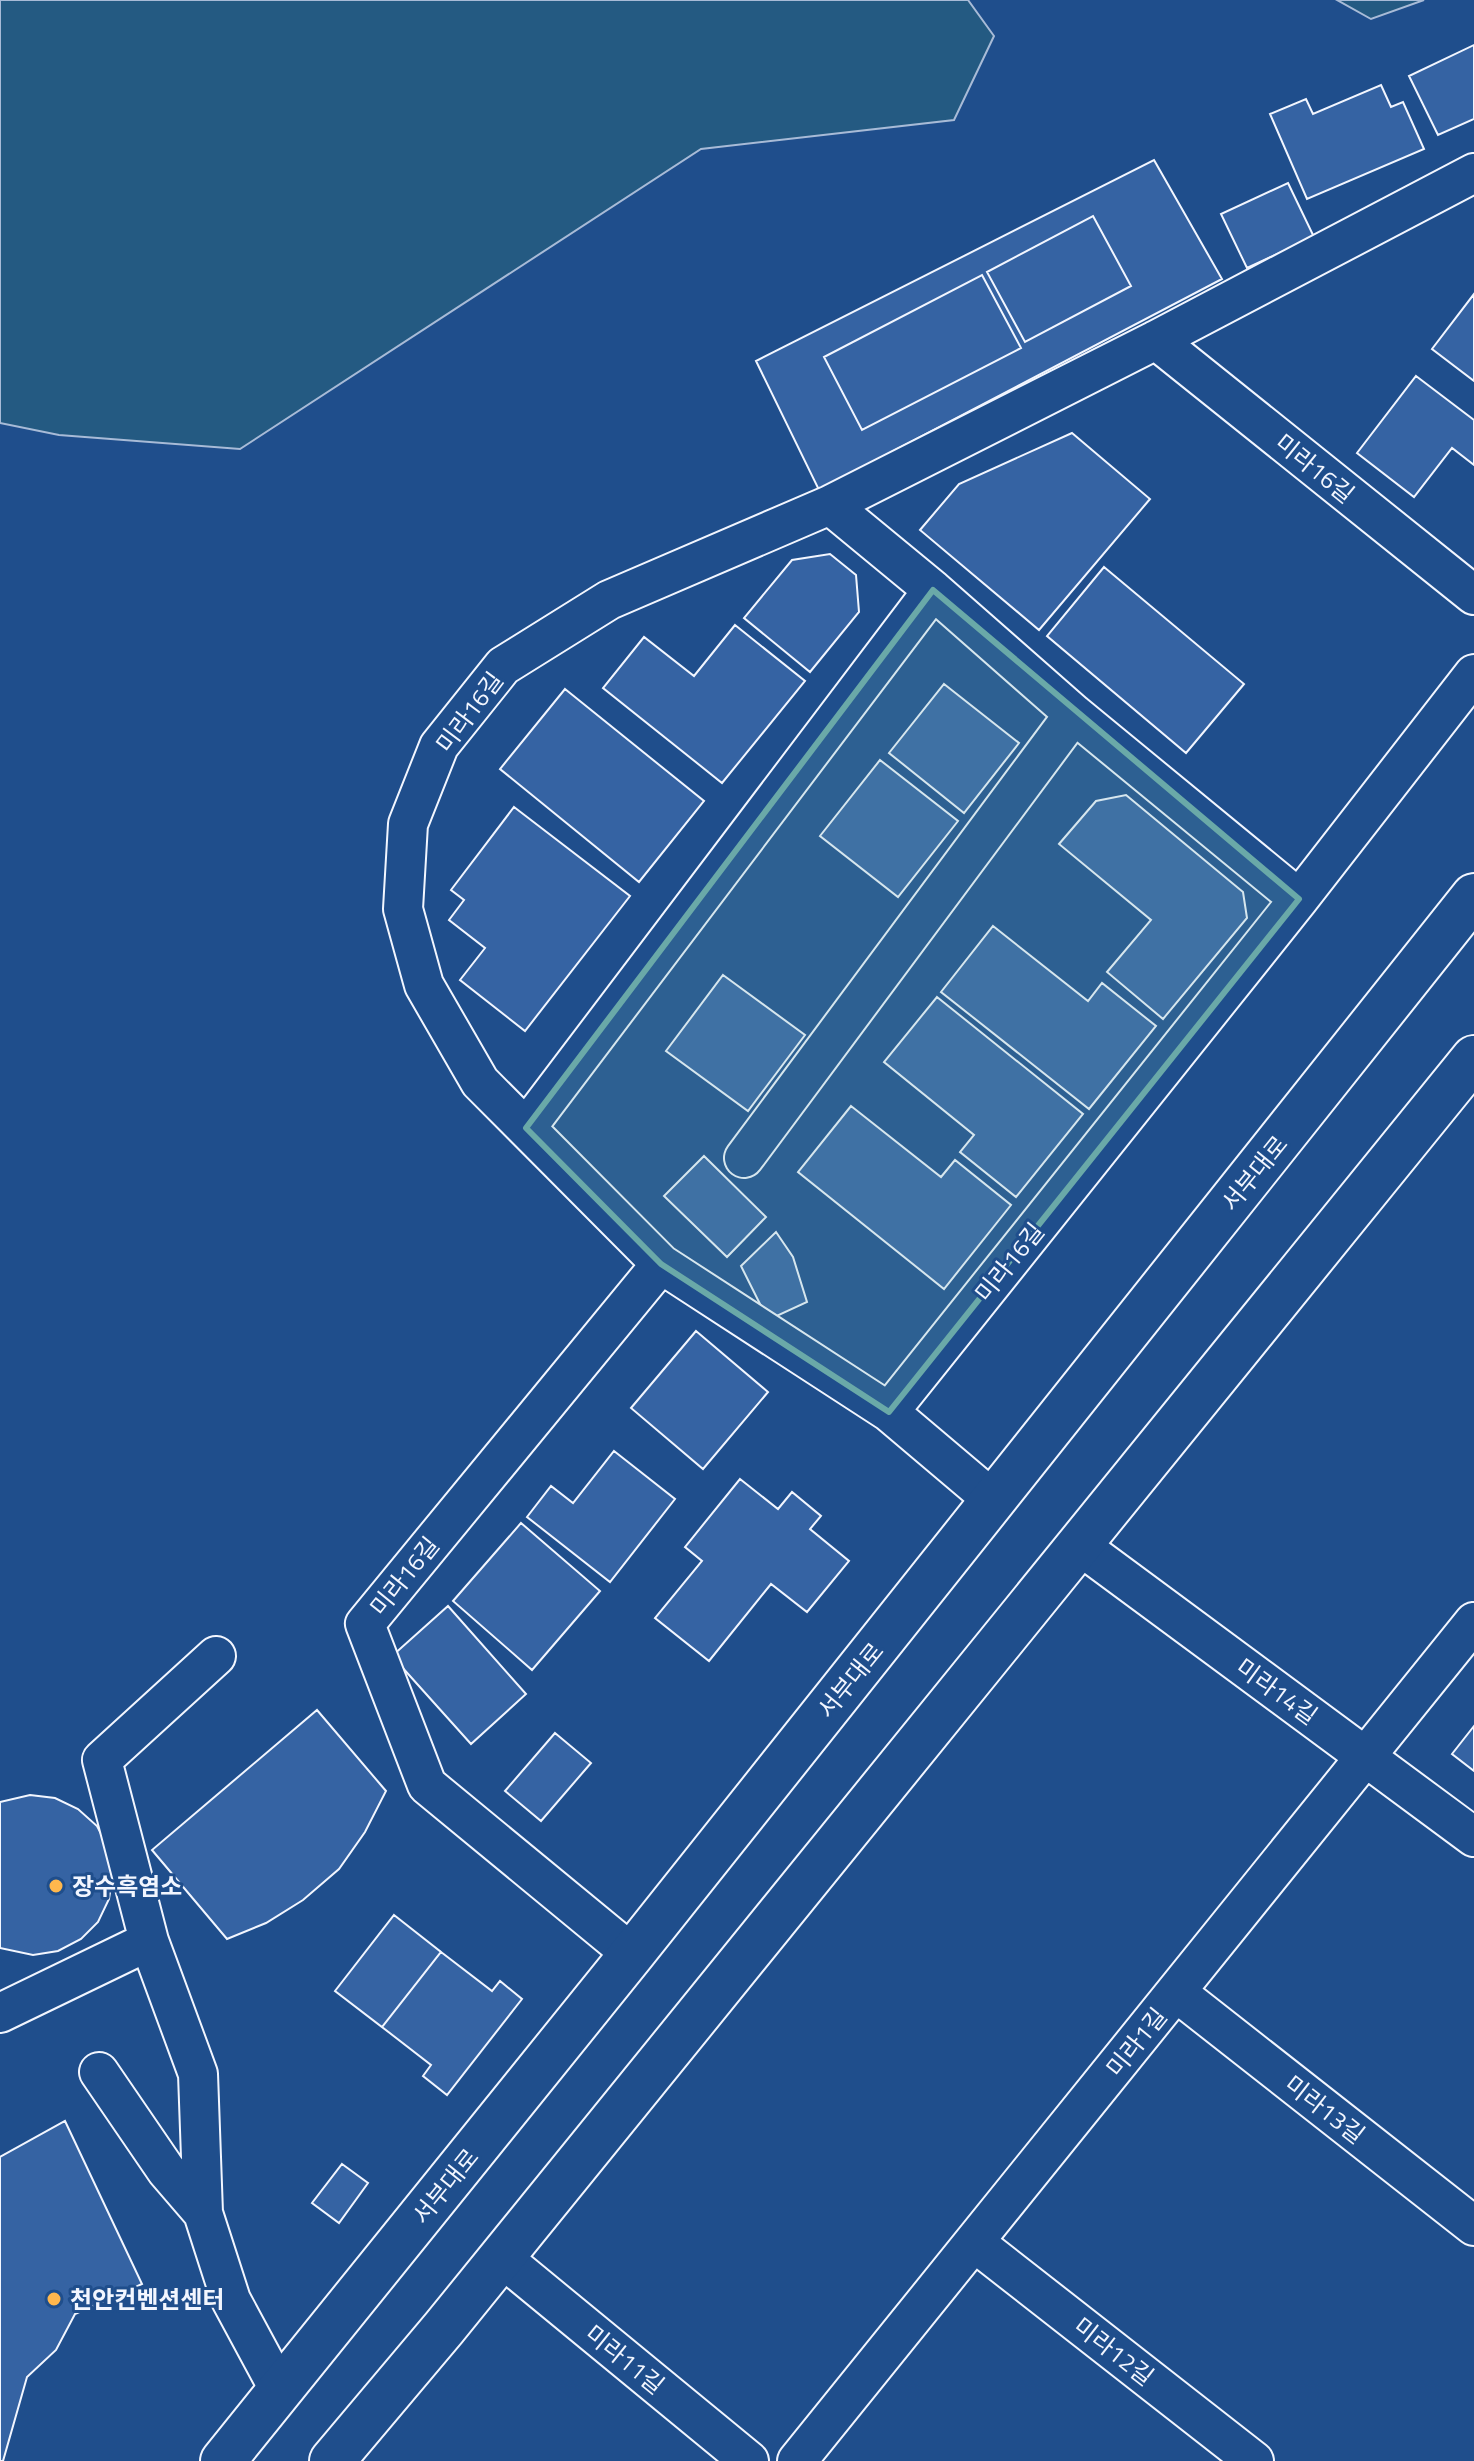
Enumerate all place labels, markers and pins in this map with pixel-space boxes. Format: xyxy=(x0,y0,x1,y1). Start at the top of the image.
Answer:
place label: 장수흑염소 xyxy=(72,1868,182,1904)
marker: 장수흑염소 xyxy=(47,1877,65,1895)
place label: 천안컨벤션센터 xyxy=(70,2281,225,2317)
marker: 천안컨벤션센터 xyxy=(45,2290,63,2308)

